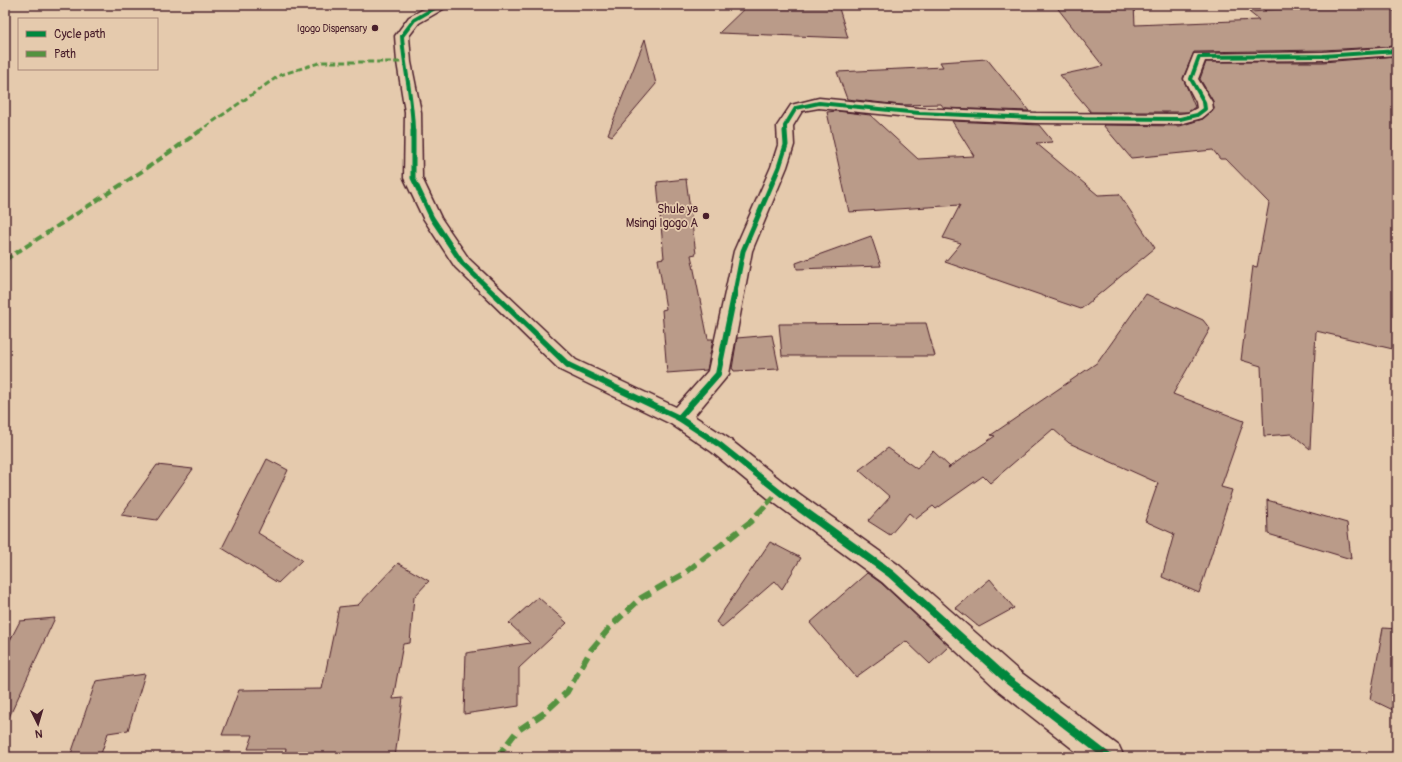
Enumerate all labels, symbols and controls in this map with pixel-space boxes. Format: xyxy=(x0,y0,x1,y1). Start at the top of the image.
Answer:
legend xyxy=(18,18,158,70)
place label: Igogo Dispensary xyxy=(297,23,368,35)
marker: Igogo Dispensary xyxy=(370,23,380,33)
text: Cycle path xyxy=(54,27,106,42)
text: Path xyxy=(54,47,76,62)
place label: Shule ya Msingi Igogo A xyxy=(626,202,698,231)
marker: Shule ya Msingi Igogo A xyxy=(701,211,711,221)
north arrow xyxy=(18,704,58,744)
text: N xyxy=(34,727,43,740)

